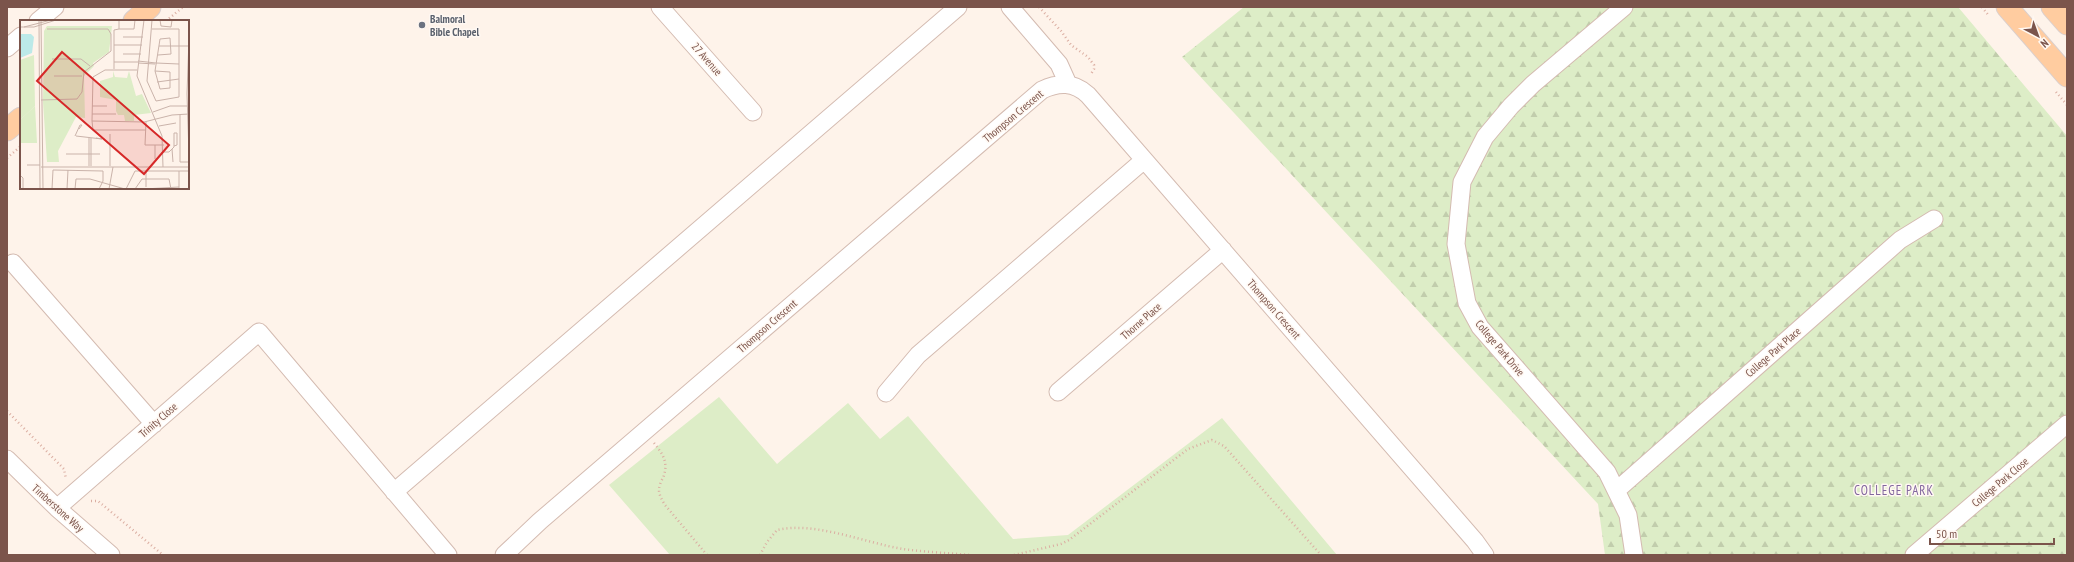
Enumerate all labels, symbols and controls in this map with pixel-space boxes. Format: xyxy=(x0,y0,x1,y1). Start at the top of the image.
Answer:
place label: Balmoral Bible Chapel xyxy=(430,12,479,39)
north arrow xyxy=(2018,16,2058,56)
inset map xyxy=(20,20,189,189)
marker: Balmoral Bible Chapel xyxy=(417,20,427,30)
text: N xyxy=(2038,36,2051,51)
street label: 27 Avenue xyxy=(689,40,725,79)
street label: Thompson Crescent xyxy=(980,87,1046,145)
street label: Thompson Crescent xyxy=(1244,276,1304,342)
street label: Thompson Crescent xyxy=(734,296,800,356)
street label: Thorne Place xyxy=(1118,299,1165,342)
street label: College Park Drive xyxy=(1472,317,1528,379)
street label: College Park Place xyxy=(1742,324,1804,380)
street label: Trinity Close xyxy=(136,399,180,440)
street label: College Park Close xyxy=(1969,454,2032,510)
street label: Timberstone Way xyxy=(29,481,88,536)
district label: COLLEGE PARK xyxy=(1854,482,1934,499)
scale bar xyxy=(1930,520,2054,546)
text: 50 m xyxy=(1936,526,1957,541)

